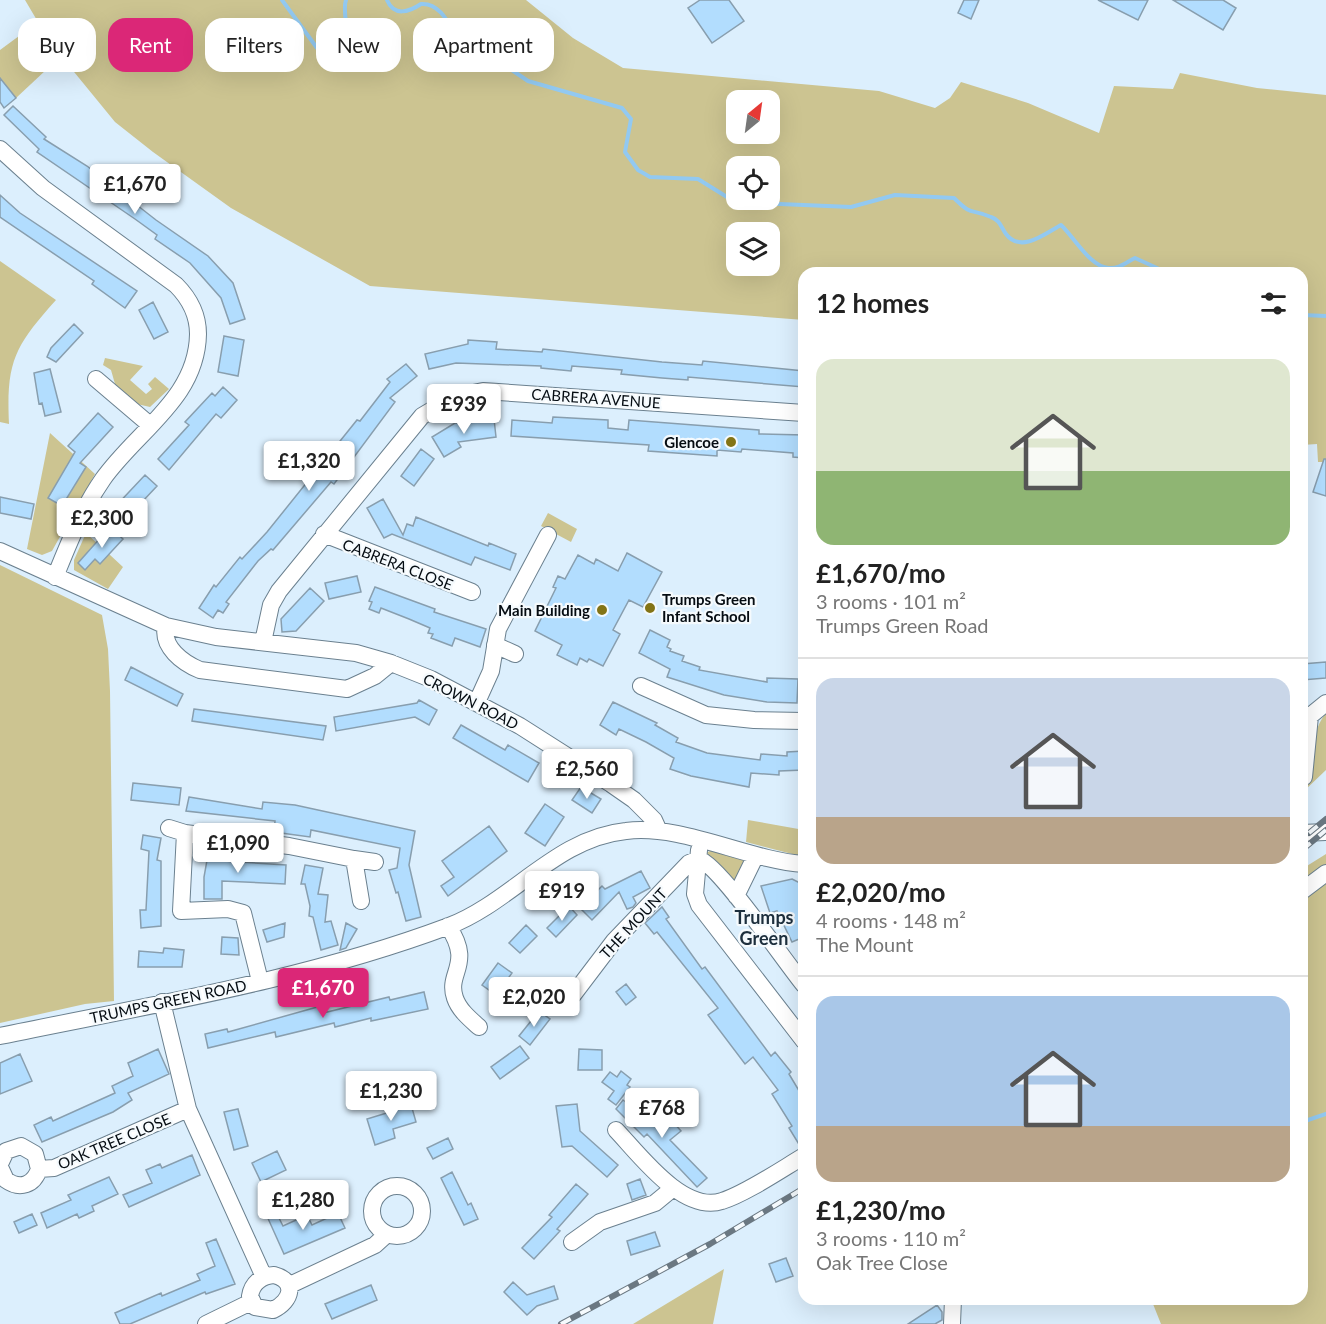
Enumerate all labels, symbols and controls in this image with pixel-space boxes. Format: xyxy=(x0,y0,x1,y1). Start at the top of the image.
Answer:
chip: Buy xyxy=(18,18,96,72)
chip: Rent xyxy=(108,18,193,72)
chip: Filters xyxy=(205,18,304,72)
chip: New xyxy=(316,18,401,72)
chip: Apartment xyxy=(413,18,554,72)
north arrow xyxy=(726,90,780,144)
map controls xyxy=(726,90,780,276)
button: locate xyxy=(726,156,780,210)
pin: £1,670 xyxy=(86,164,184,215)
text: £1,670 xyxy=(104,171,166,195)
button: layers xyxy=(726,222,780,276)
text: 12 homes xyxy=(816,287,929,319)
icon: filters xyxy=(1257,287,1290,320)
pin: £939 xyxy=(428,384,500,435)
street label: CABRERA AVENUE xyxy=(531,385,661,411)
text: £939 xyxy=(441,391,487,415)
icon: home xyxy=(999,398,1107,506)
place label: Glencoe xyxy=(664,433,719,451)
marker: Glencoe xyxy=(724,435,738,449)
pin: £1,320 xyxy=(260,441,358,492)
text: £1,320 xyxy=(278,448,340,472)
pin: £2,300 xyxy=(53,498,151,549)
text: £2,300 xyxy=(71,505,133,529)
street label: CABRERA CLOSE xyxy=(340,535,456,593)
text: £1,670/mo xyxy=(816,557,946,589)
text: 3 rooms · 101 m² xyxy=(816,589,966,613)
place label: Trumps Green Infant School xyxy=(662,590,756,625)
place label: Main Building xyxy=(498,601,590,619)
marker: Trumps Green Infant School xyxy=(643,601,657,615)
marker: Main Building xyxy=(595,603,609,617)
text: Trumps Green Road xyxy=(816,613,989,637)
street label: CROWN ROAD xyxy=(420,669,522,733)
icon: home xyxy=(999,717,1107,825)
pin: £2,560 xyxy=(538,749,636,800)
text: £2,560 xyxy=(556,756,618,780)
pin: £1,090 xyxy=(189,823,287,874)
text: £1,090 xyxy=(207,830,269,854)
pin: £919 xyxy=(526,871,598,922)
text: £2,020/mo xyxy=(816,876,946,908)
text: £919 xyxy=(539,878,585,902)
street label: THE MOUNT xyxy=(596,884,670,962)
district label: Trumps Green xyxy=(734,906,794,949)
text: 4 rooms · 148 m² xyxy=(816,908,966,932)
text: The Mount xyxy=(816,932,913,956)
pin: £1,670 xyxy=(274,968,372,1019)
text: £1,670 xyxy=(292,975,354,999)
street label: TRUMPS GREEN ROAD xyxy=(88,976,248,1026)
pin: £2,020 xyxy=(485,977,583,1028)
text: £2,020 xyxy=(503,984,565,1008)
icon: home xyxy=(999,1035,1107,1143)
pin: £1,230 xyxy=(342,1071,440,1122)
text: £1,230 xyxy=(360,1078,422,1102)
pin: £768 xyxy=(626,1088,698,1139)
text: £768 xyxy=(639,1095,685,1119)
street label: OAK TREE CLOSE xyxy=(55,1109,173,1173)
pin: £1,280 xyxy=(254,1180,352,1231)
text: £1,280 xyxy=(272,1187,334,1211)
text: £1,230/mo xyxy=(816,1194,946,1226)
text: 3 rooms · 110 m² xyxy=(816,1226,966,1250)
text: Oak Tree Close xyxy=(816,1250,948,1274)

